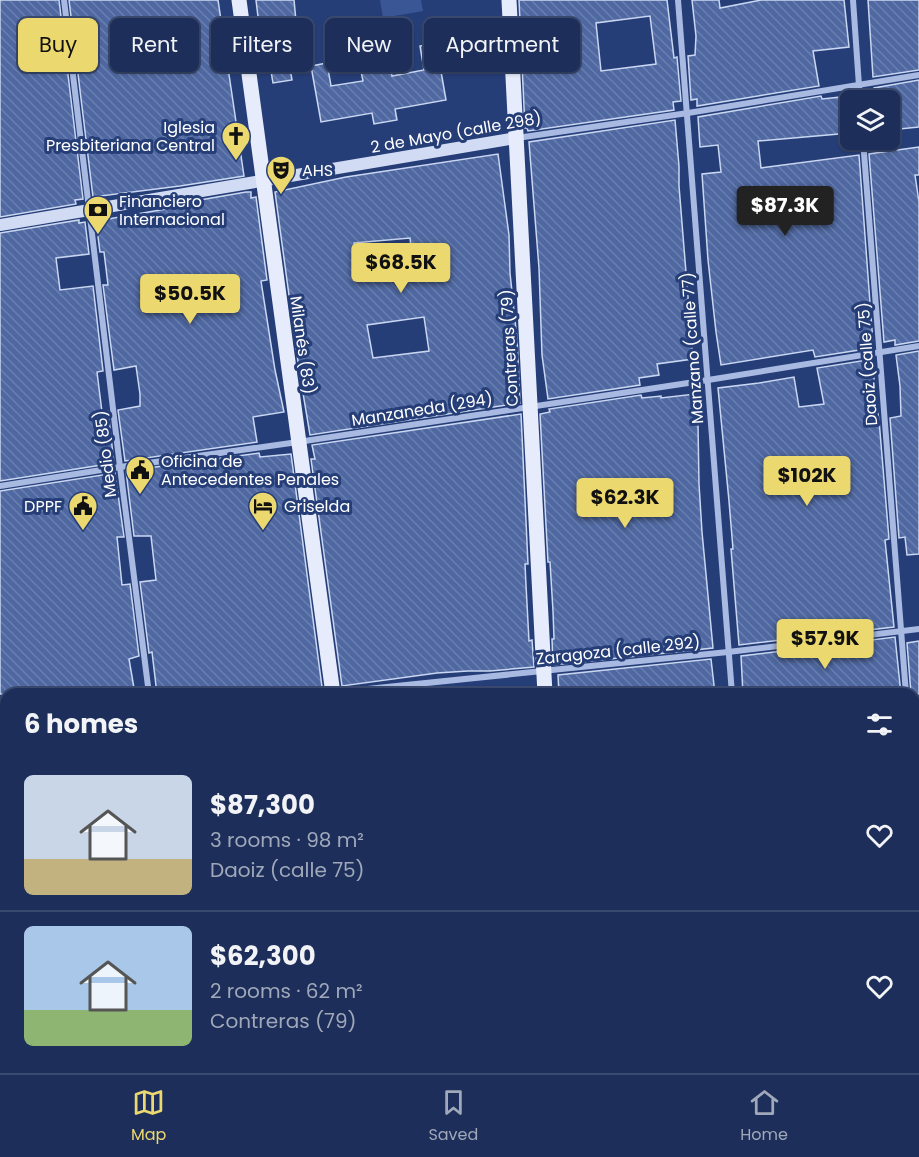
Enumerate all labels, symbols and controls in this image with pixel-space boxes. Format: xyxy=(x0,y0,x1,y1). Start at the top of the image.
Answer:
chip: Buy xyxy=(18,18,98,72)
chip: Rent xyxy=(110,18,199,72)
chip: Filters xyxy=(211,18,313,72)
chip: New xyxy=(325,18,412,72)
chip: Apartment xyxy=(424,18,580,72)
map controls xyxy=(840,90,900,150)
button: layers xyxy=(840,90,900,150)
street label: 2 de Mayo (calle 298) xyxy=(369,106,543,159)
place label: Iglesia Presbiteriana Central xyxy=(46,116,215,157)
church icon: Iglesia Presbiteriana Central xyxy=(220,120,252,162)
theatre icon: AHS xyxy=(265,154,297,196)
place label: AHS xyxy=(302,159,333,182)
pin: $87.3K xyxy=(736,186,834,237)
place label: Financiero Internacional xyxy=(119,190,225,231)
text: $87.3K xyxy=(751,191,819,219)
bank icon: Financiero Internacional xyxy=(82,194,114,236)
pin: $68.5K xyxy=(352,243,450,294)
text: $68.5K xyxy=(365,248,437,276)
street label: Manzano (calle 77) xyxy=(676,271,709,425)
pin: $50.5K xyxy=(141,274,239,325)
text: $50.5K xyxy=(154,279,226,307)
street label: Contreras (79) xyxy=(495,289,524,407)
street label: Milanés (83) xyxy=(284,294,321,396)
street label: Daoiz (calle 75) xyxy=(852,301,883,426)
street label: Manzaneda (294) xyxy=(350,387,494,432)
street label: Medio (85) xyxy=(89,409,122,499)
place label: Oficina de Antecedentes Penales xyxy=(161,450,339,491)
public building icon: Oficina de Antecedentes Penales xyxy=(124,454,156,496)
pin: $102K xyxy=(765,456,849,507)
text: $102K xyxy=(777,461,837,489)
pin: $62.3K xyxy=(576,478,674,529)
text: $62.3K xyxy=(591,483,660,511)
public building icon: DPPF xyxy=(67,490,99,532)
hotel icon: Griselda xyxy=(247,490,279,532)
place label: DPPF xyxy=(24,495,62,518)
place label: Griselda xyxy=(284,495,350,518)
pin: $57.9K xyxy=(776,619,874,670)
text: $57.9K xyxy=(791,624,859,652)
street label: Zaragoza (calle 292) xyxy=(535,630,701,671)
text: 6 homes xyxy=(24,706,138,742)
icon: filters xyxy=(863,708,896,741)
text: $87,300 xyxy=(210,787,315,823)
icon: home xyxy=(72,799,144,871)
icon: heart xyxy=(863,819,896,852)
text: 3 rooms · 98 m² xyxy=(210,826,364,854)
text: Daoiz (calle 75) xyxy=(210,856,365,884)
text: $62,300 xyxy=(210,938,316,974)
icon: home xyxy=(72,950,144,1022)
icon: heart xyxy=(863,970,896,1003)
text: 2 rooms · 62 m² xyxy=(210,977,363,1005)
text: Contreras (79) xyxy=(210,1007,357,1035)
tab: Map xyxy=(131,1086,166,1147)
tab: Saved xyxy=(428,1086,478,1147)
tab: Home xyxy=(740,1086,788,1147)

